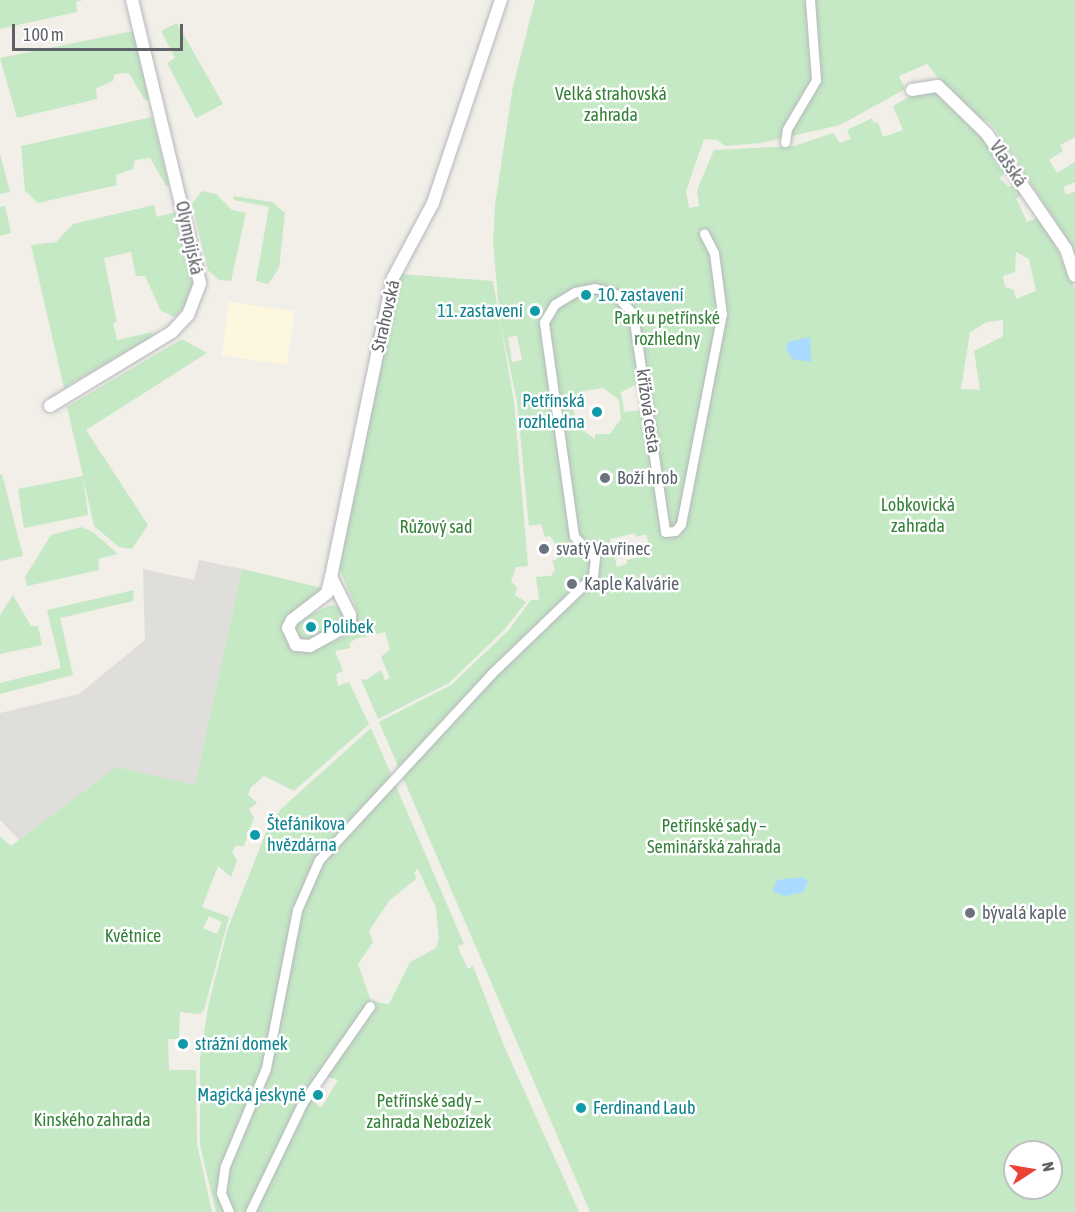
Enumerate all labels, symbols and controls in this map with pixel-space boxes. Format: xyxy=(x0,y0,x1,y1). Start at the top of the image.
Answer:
scale bar xyxy=(15,12,186,50)
text: 100 m xyxy=(23,24,64,45)
park label: Velká strahovská zahrada xyxy=(555,84,667,127)
street label: Vlašská xyxy=(985,137,1031,191)
street label: Olympijská xyxy=(171,199,207,277)
street label: Strahovská xyxy=(367,278,405,354)
place label: 10. zastavení xyxy=(598,284,684,306)
marker: 10. zastavení xyxy=(579,288,593,302)
place label: 11. zastavení xyxy=(437,300,523,322)
marker: 11. zastavení xyxy=(528,304,542,318)
park label: Park u petřínské rozhledny xyxy=(614,308,720,350)
street label: křížová cesta xyxy=(631,368,665,454)
place label: Petřínská rozhledna xyxy=(518,391,585,434)
marker: Petřínská rozhledna xyxy=(590,405,604,419)
place label: Boží hrob xyxy=(617,467,678,489)
marker: Boží hrob xyxy=(598,471,612,485)
park label: Lobkovická zahrada xyxy=(881,495,955,538)
park label: Růžový sad xyxy=(400,516,472,538)
place label: svatý Vavřinec xyxy=(556,538,650,560)
marker: svatý Vavřinec xyxy=(537,542,551,556)
place label: Kaple Kalvárie xyxy=(584,573,679,595)
marker: Kaple Kalvárie xyxy=(565,577,579,591)
place label: Polibek xyxy=(323,616,374,638)
marker: Polibek xyxy=(304,620,318,634)
place label: Štefánikova hvězdárna xyxy=(267,814,345,856)
park label: Petřínské sady – Seminářská zahrada xyxy=(647,816,781,858)
marker: Štefánikova hvězdárna xyxy=(248,828,262,842)
place label: bývalá kaple xyxy=(982,902,1067,924)
marker: bývalá kaple xyxy=(963,906,977,920)
park label: Květnice xyxy=(105,925,161,947)
place label: strážní domek xyxy=(195,1033,288,1055)
marker: strážní domek xyxy=(176,1037,190,1051)
place label: Magická jeskyně xyxy=(197,1084,306,1106)
marker: Magická jeskyně xyxy=(311,1088,325,1102)
park label: Petřínské sady – zahrada Nebozízek xyxy=(367,1091,491,1134)
place label: Ferdinand Laub xyxy=(593,1097,695,1119)
marker: Ferdinand Laub xyxy=(574,1101,588,1115)
park label: Kinského zahrada xyxy=(33,1109,151,1131)
north arrow xyxy=(1003,1140,1063,1200)
text: N xyxy=(1039,1160,1058,1173)

